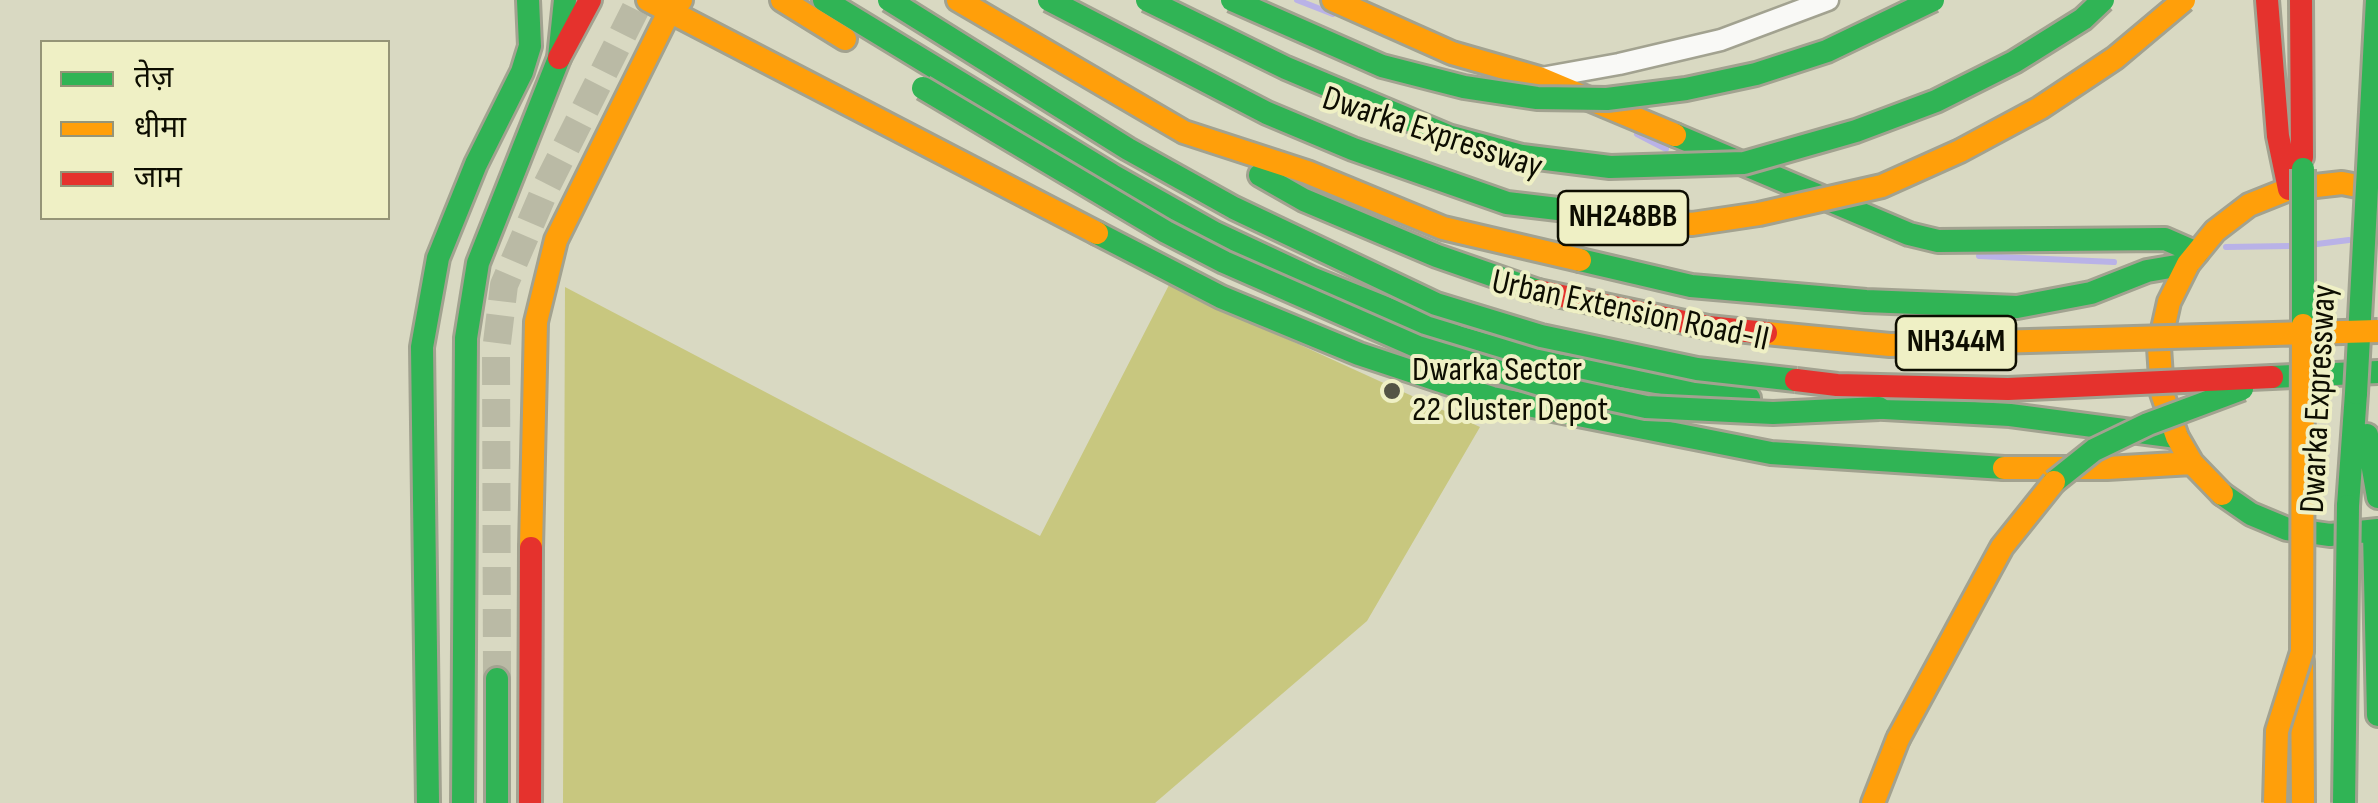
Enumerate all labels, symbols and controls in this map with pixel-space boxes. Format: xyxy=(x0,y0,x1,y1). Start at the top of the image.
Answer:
legend xyxy=(40,40,390,220)
text: तेज़ xyxy=(134,60,173,96)
street label: Dwarka Expressway xyxy=(1317,79,1547,189)
text: धीमा xyxy=(134,110,186,146)
text: जाम xyxy=(134,160,182,196)
road number: NH248BB xyxy=(1558,191,1688,245)
street label: Urban Extension Road-II xyxy=(1488,262,1772,362)
street label: Dwarka Expressway xyxy=(2293,284,2347,514)
road number: NH344M xyxy=(1896,316,2016,370)
place label: Dwarka Sector 22 Cluster Depot xyxy=(1412,350,1608,432)
marker: Dwarka Sector 22 Cluster Depot xyxy=(1381,380,1403,402)

